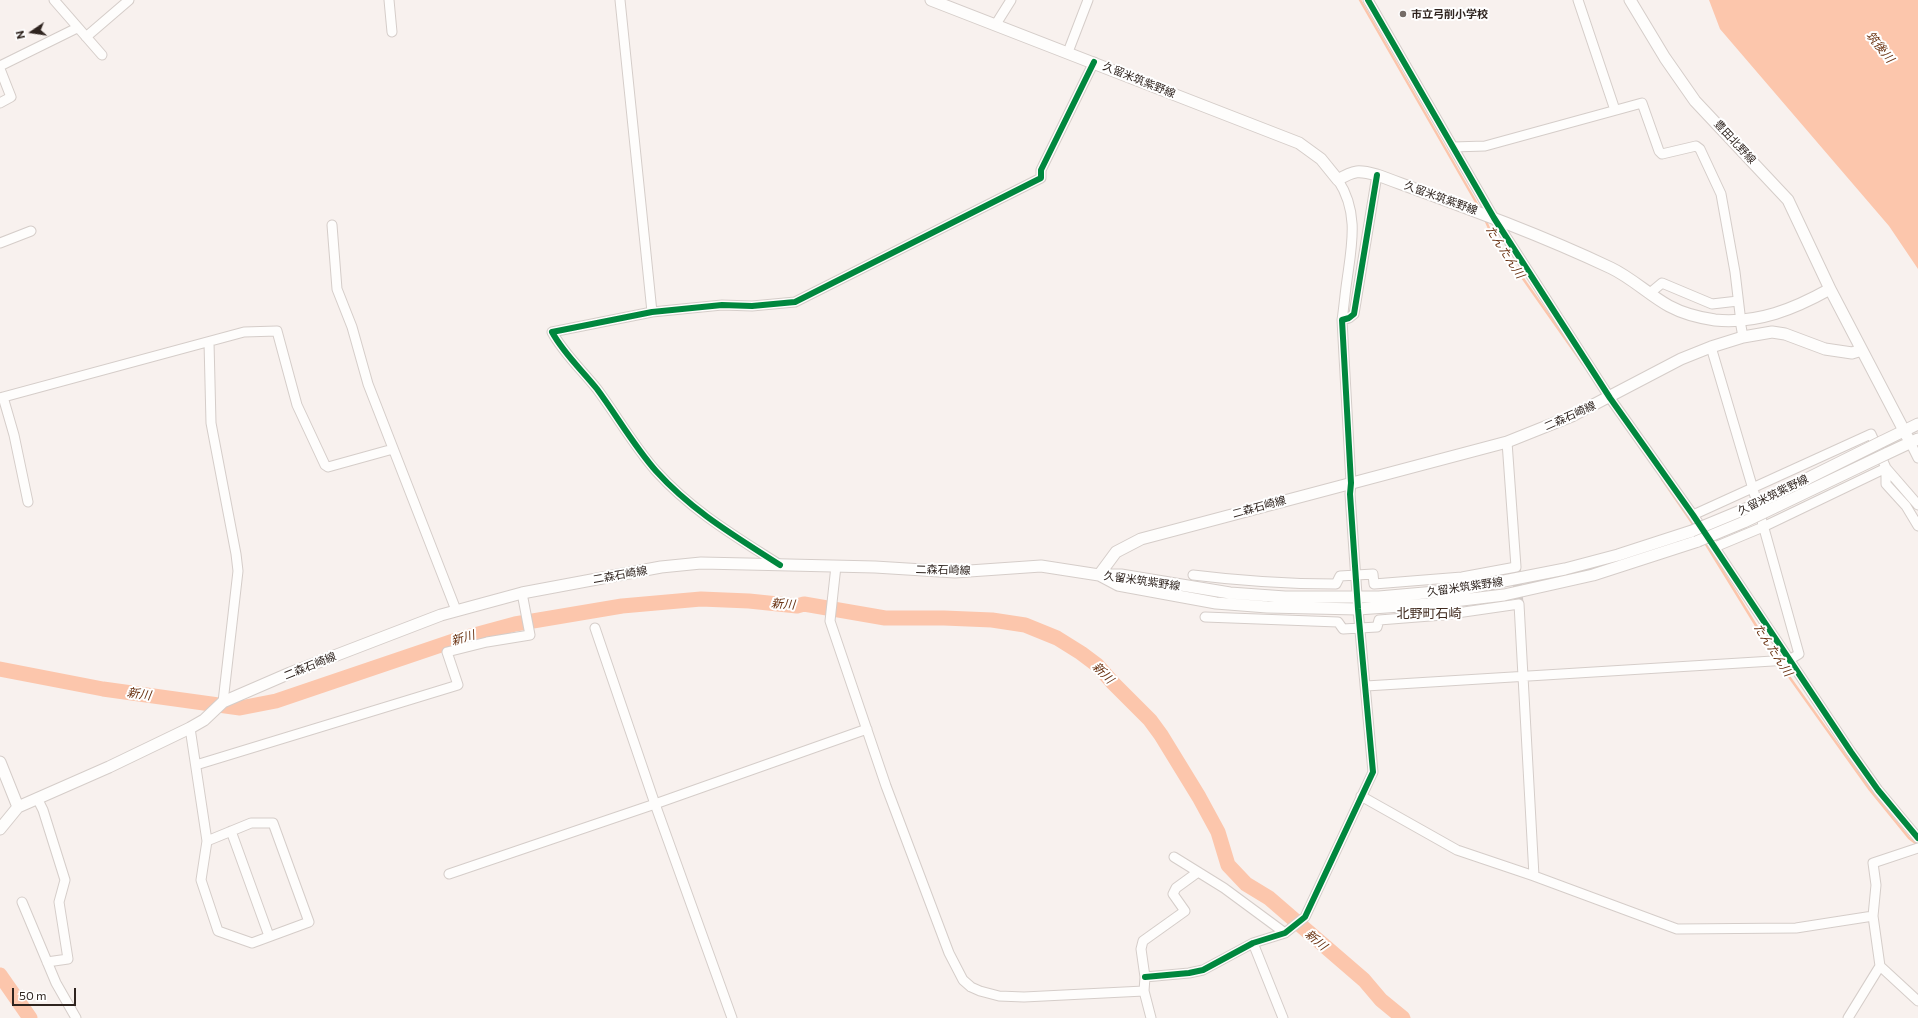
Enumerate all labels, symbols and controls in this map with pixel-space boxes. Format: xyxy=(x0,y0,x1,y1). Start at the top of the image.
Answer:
place label: 市立弓削小学校 xyxy=(1411,7,1488,21)
marker: 市立弓削小学校 xyxy=(1398,9,1408,19)
north arrow xyxy=(12,12,52,52)
water label: 筑後川 xyxy=(1863,28,1897,66)
text: N xyxy=(13,29,27,40)
street label: 久留米筑紫野線 xyxy=(1101,59,1177,101)
street label: 豊田北野線 xyxy=(1711,117,1759,167)
street label: 久留米筑紫野線 xyxy=(1403,179,1479,217)
water label: たんたん川 xyxy=(1483,223,1527,281)
street label: 二森石崎線 xyxy=(1542,399,1598,433)
street label: 久留米筑紫野線 xyxy=(1736,472,1810,518)
street label: 二森石崎線 xyxy=(1231,494,1287,520)
street label: 二森石崎線 xyxy=(915,563,971,577)
street label: 二森石崎線 xyxy=(592,564,648,586)
street label: 久留米筑紫野線 xyxy=(1103,569,1181,593)
street label: 久留米筑紫野線 xyxy=(1426,575,1504,599)
water label: 新川 xyxy=(771,596,795,612)
district label: 北野町石崎 xyxy=(1397,606,1461,622)
water label: たんたん川 xyxy=(1751,621,1795,679)
water label: 新川 xyxy=(449,628,477,648)
street label: 二森石崎線 xyxy=(282,650,338,682)
water label: 新川 xyxy=(1089,659,1117,687)
water label: 新川 xyxy=(126,685,152,703)
water label: 新川 xyxy=(1302,927,1330,953)
scale bar xyxy=(14,980,78,1006)
text: 50 m xyxy=(19,988,47,1002)

